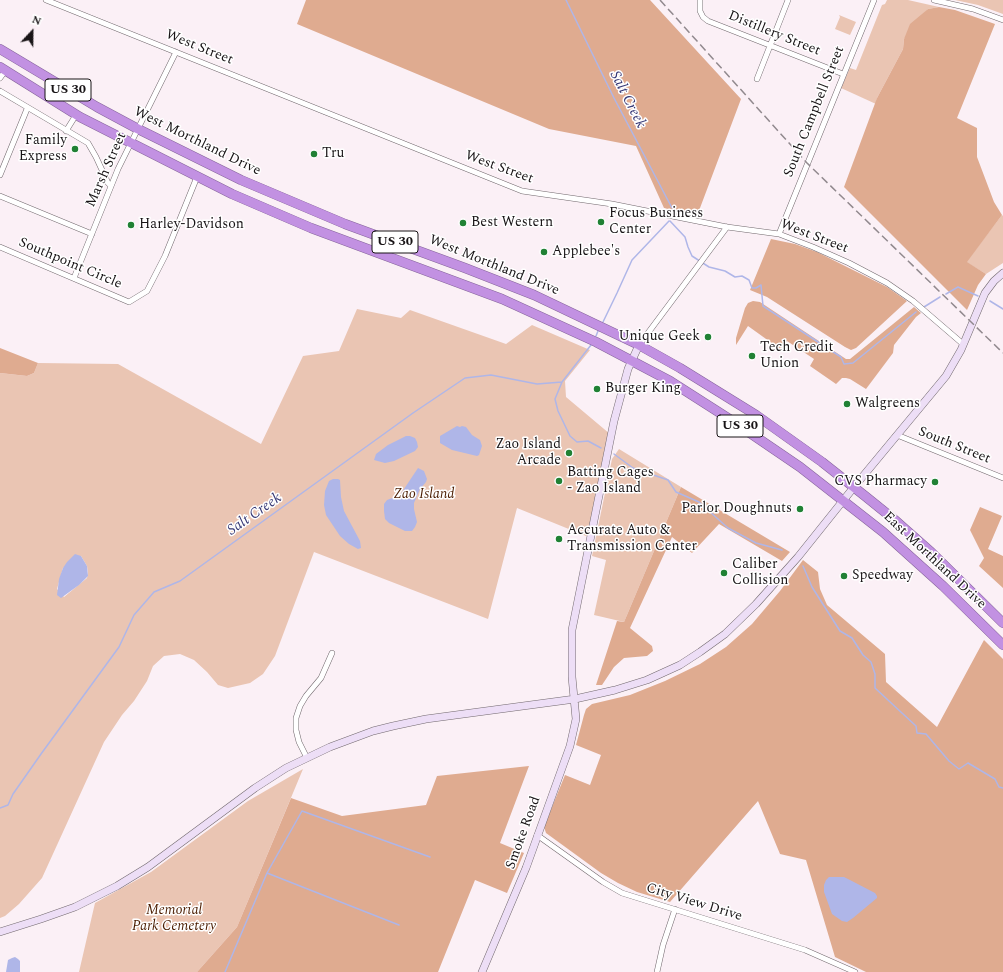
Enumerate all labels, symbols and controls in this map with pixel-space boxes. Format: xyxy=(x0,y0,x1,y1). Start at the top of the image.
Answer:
street label: Distillery Street xyxy=(725,8,823,60)
text: N xyxy=(29,11,44,30)
north arrow xyxy=(12,12,52,52)
street label: West Street xyxy=(163,27,235,69)
street label: South Campbell Street xyxy=(781,44,849,180)
water label: Salt Creek xyxy=(605,68,649,132)
road number: US 30 xyxy=(45,79,91,101)
street label: West Morthland Drive xyxy=(131,104,263,180)
street label: Marsh Street xyxy=(83,130,131,210)
place label: Family Express xyxy=(19,133,67,166)
marker: Family Express xyxy=(70,144,80,154)
place label: Tru xyxy=(322,146,344,162)
street label: West Street xyxy=(463,148,535,188)
marker: Tru xyxy=(309,149,319,159)
place label: Focus Business Center xyxy=(609,206,703,238)
place label: Best Western xyxy=(471,215,553,231)
street label: West Street xyxy=(778,216,850,258)
place label: Harley-Davidson xyxy=(139,217,244,233)
marker: Focus Business Center xyxy=(596,217,606,227)
marker: Best Western xyxy=(458,218,468,228)
marker: Harley-Davidson xyxy=(126,220,136,230)
road number: US 30 xyxy=(372,231,418,253)
street label: West Morthland Drive xyxy=(426,232,562,300)
street label: Southpoint Circle xyxy=(16,235,124,293)
place label: Applebee's xyxy=(552,244,620,260)
marker: Applebee's xyxy=(539,247,549,257)
place label: Unique Geek xyxy=(618,329,700,345)
marker: Unique Geek xyxy=(703,332,713,342)
place label: Tech Credit Union xyxy=(760,340,834,372)
marker: Tech Credit Union xyxy=(747,351,757,361)
place label: Burger King xyxy=(605,381,681,397)
marker: Burger King xyxy=(592,384,602,394)
place label: Walgreens xyxy=(855,396,920,412)
marker: Walgreens xyxy=(842,399,852,409)
road number: US 30 xyxy=(717,415,763,437)
street label: South Street xyxy=(915,424,993,468)
place label: Zao Island Arcade xyxy=(496,437,561,470)
marker: Zao Island Arcade xyxy=(564,448,574,458)
place label: Batting Cages - Zao Island xyxy=(567,465,654,498)
place label: CVS Pharmacy xyxy=(834,474,927,490)
marker: Batting Cages - Zao Island xyxy=(554,476,564,486)
marker: CVS Pharmacy xyxy=(930,477,940,487)
park label: Zao Island xyxy=(394,487,454,503)
water label: Salt Creek xyxy=(224,490,286,540)
place label: Parlor Doughnuts xyxy=(681,501,792,517)
marker: Parlor Doughnuts xyxy=(795,504,805,514)
street label: East Morthland Drive xyxy=(879,509,989,613)
place label: Accurate Auto & Transmission Center xyxy=(567,523,697,556)
marker: Accurate Auto & Transmission Center xyxy=(554,534,564,544)
place label: Caliber Collision xyxy=(732,557,788,590)
marker: Caliber Collision xyxy=(719,568,729,578)
place label: Speedway xyxy=(852,568,913,584)
marker: Speedway xyxy=(839,571,849,581)
street label: Smoke Road xyxy=(503,794,545,872)
street label: City View Drive xyxy=(644,880,744,926)
park label: Memorial Park Cemetery xyxy=(132,903,216,936)

